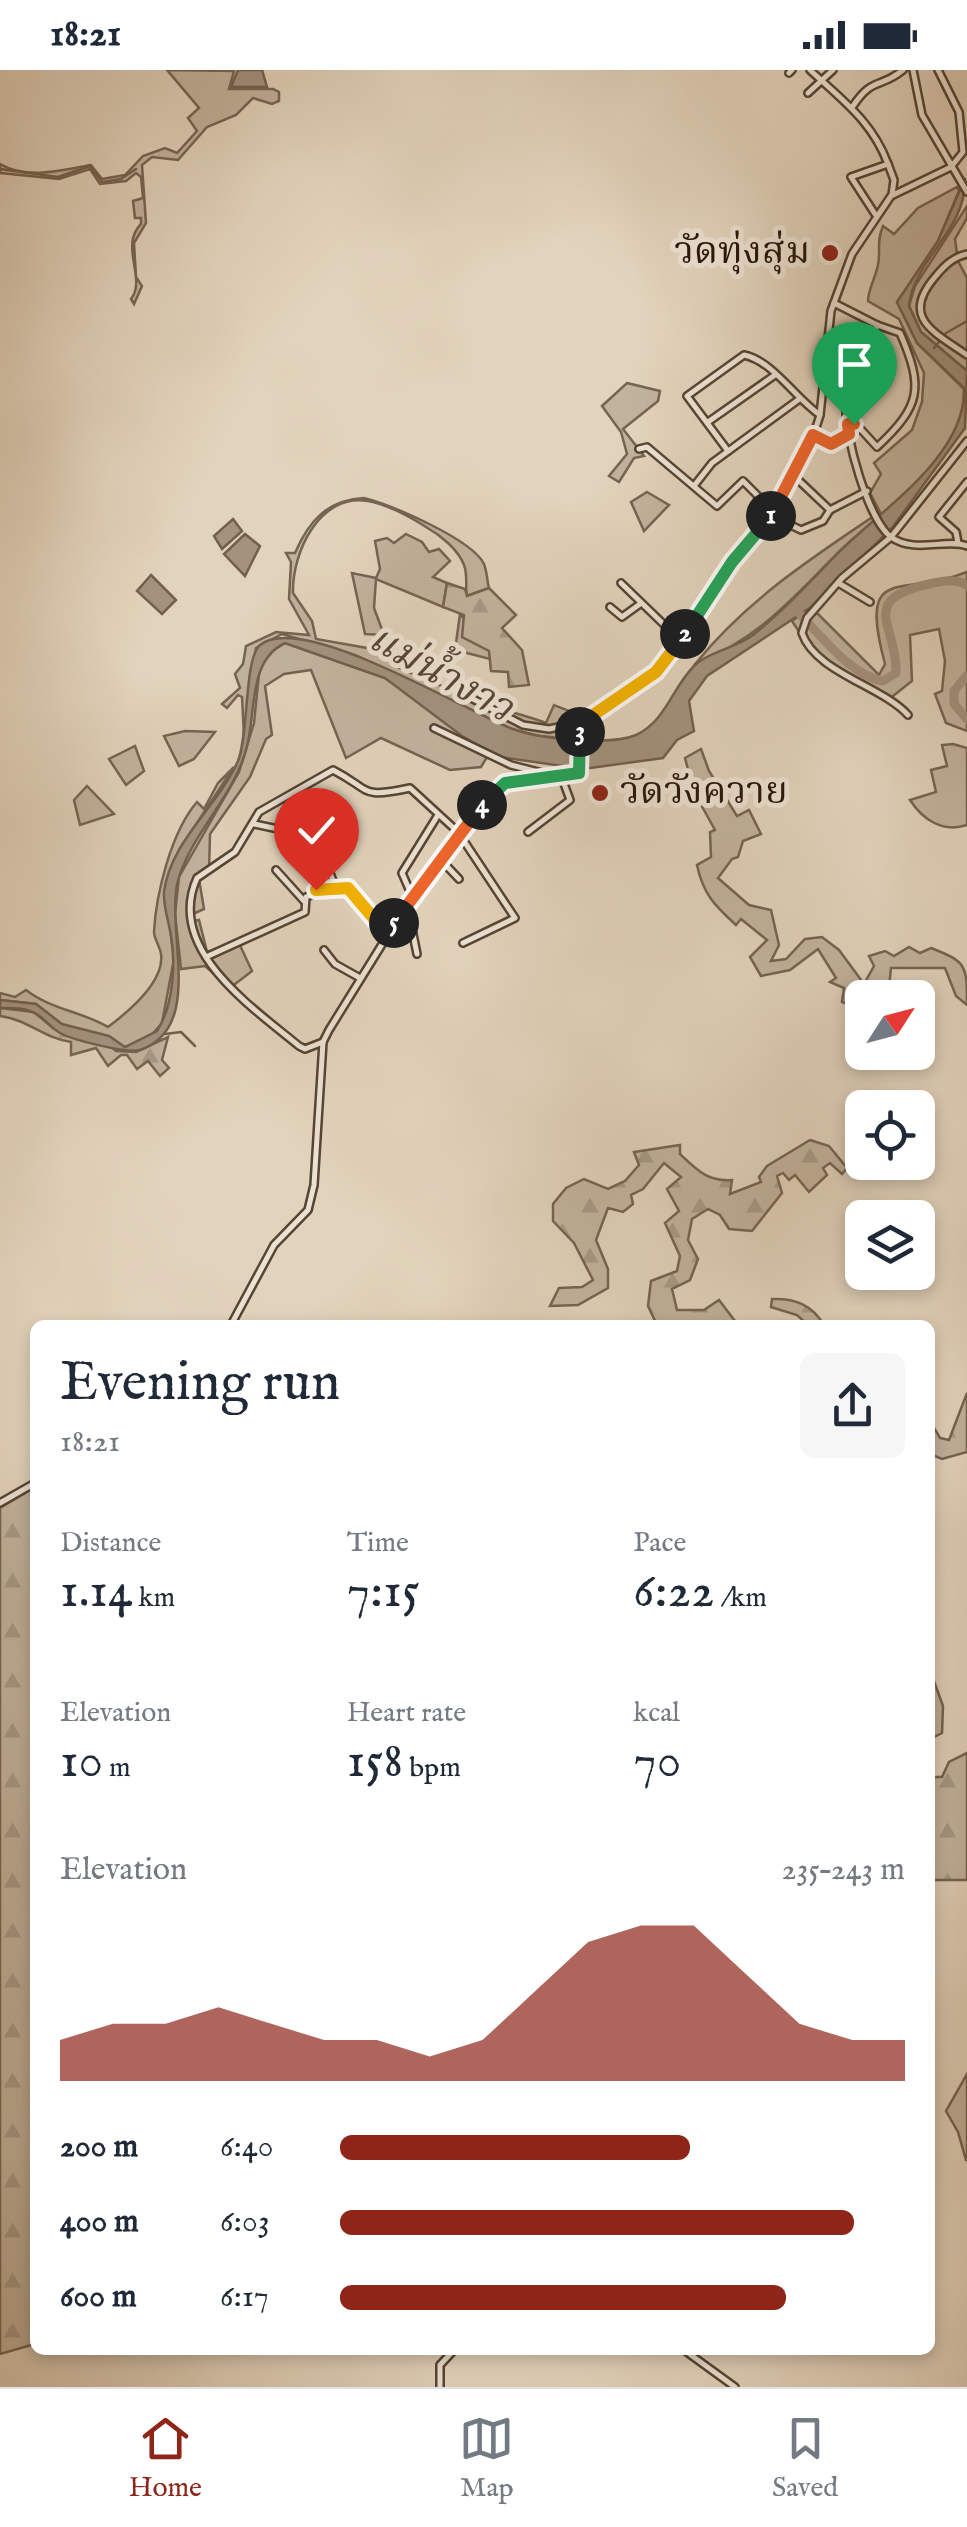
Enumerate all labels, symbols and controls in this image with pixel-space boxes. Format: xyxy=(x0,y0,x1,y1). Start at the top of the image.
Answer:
text: 18:21 xyxy=(50,11,121,59)
place label: วัดทุ่งสุ่ม xyxy=(674,229,810,277)
marker: วัดทุ่งสุ่ม xyxy=(819,242,841,264)
pin xyxy=(812,322,897,425)
icon: arrive xyxy=(827,337,882,392)
pin: 1 xyxy=(746,491,796,541)
text: 1 xyxy=(766,498,776,533)
water label: แม่น้ำงาว xyxy=(359,608,526,736)
pin: 2 xyxy=(660,609,710,659)
text: 2 xyxy=(678,616,692,651)
pin: 3 xyxy=(555,707,605,757)
text: 3 xyxy=(575,714,585,749)
place label: วัดวังควาย xyxy=(620,769,788,817)
pin: 4 xyxy=(457,780,507,830)
marker: วัดวังควาย xyxy=(589,782,611,804)
text: 4 xyxy=(475,787,489,822)
pin xyxy=(274,788,359,891)
icon: check xyxy=(289,803,344,858)
pin: 5 xyxy=(369,898,419,948)
text: 5 xyxy=(389,905,399,940)
north arrow xyxy=(845,980,935,1070)
map controls xyxy=(845,980,935,1290)
button: locate xyxy=(845,1090,935,1180)
button: layers xyxy=(845,1200,935,1290)
text: Evening run xyxy=(60,1349,340,1419)
button: share xyxy=(800,1353,905,1458)
text: 18:21 xyxy=(60,1422,120,1463)
text: Distance xyxy=(60,1526,161,1561)
text: Time xyxy=(347,1526,409,1561)
text: Pace xyxy=(633,1526,686,1561)
text: 1.14 xyxy=(60,1561,133,1624)
text: 7:15 xyxy=(347,1561,420,1624)
text: 6:22 xyxy=(633,1561,715,1624)
text: km xyxy=(133,1581,175,1616)
text: /km xyxy=(715,1581,767,1616)
text: Elevation xyxy=(60,1696,171,1731)
text: Heart rate xyxy=(347,1696,466,1731)
text: kcal xyxy=(633,1696,680,1731)
text: 10 xyxy=(60,1731,103,1794)
text: 158 xyxy=(347,1731,403,1794)
text: 70 xyxy=(633,1731,681,1794)
text: m xyxy=(103,1751,131,1786)
text: bpm xyxy=(403,1751,461,1786)
text: Elevation xyxy=(60,1850,187,1891)
text: 235–243 m xyxy=(781,1850,905,1891)
text: 200 m xyxy=(60,2127,138,2168)
text: 6:40 xyxy=(220,2127,273,2168)
text: 400 m xyxy=(60,2202,139,2243)
text: 6:03 xyxy=(220,2202,270,2243)
text: 600 m xyxy=(60,2277,137,2318)
text: 6:17 xyxy=(220,2277,269,2318)
tab: Home xyxy=(129,2411,202,2506)
tab: Map xyxy=(459,2411,514,2506)
tab: Saved xyxy=(772,2411,838,2506)

